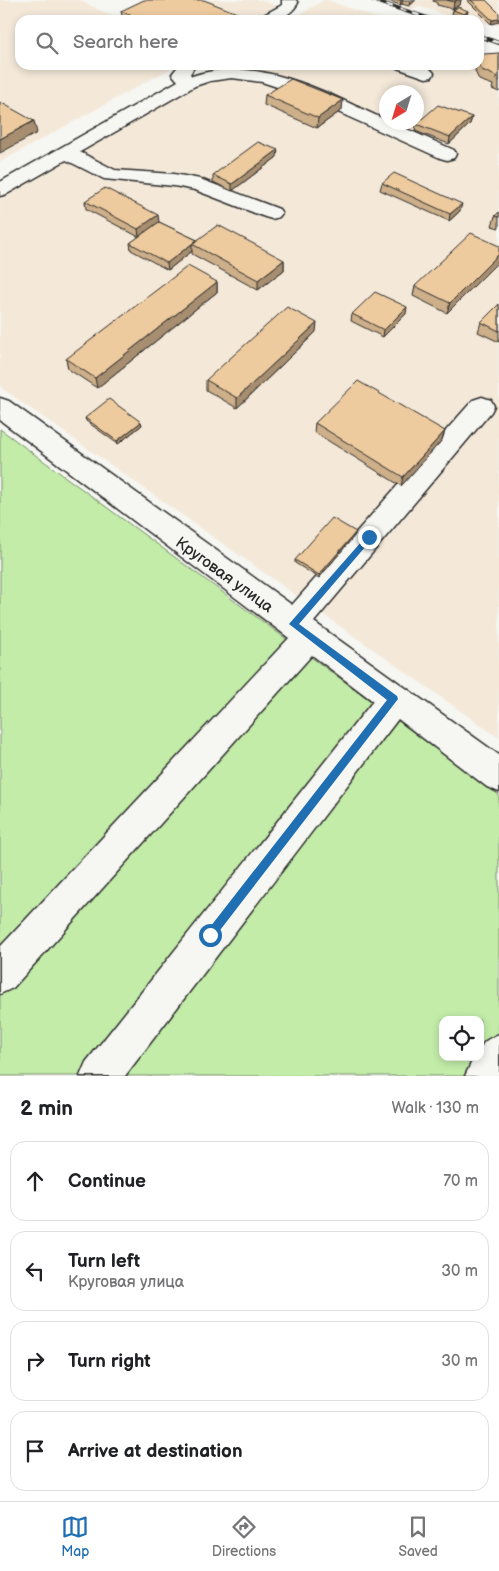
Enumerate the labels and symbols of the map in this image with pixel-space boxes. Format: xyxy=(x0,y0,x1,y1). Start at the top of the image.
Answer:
north arrow xyxy=(379,85,424,130)
route end xyxy=(358,526,381,549)
street label: Круговая улица xyxy=(172,533,277,617)
route start xyxy=(199,924,222,947)

